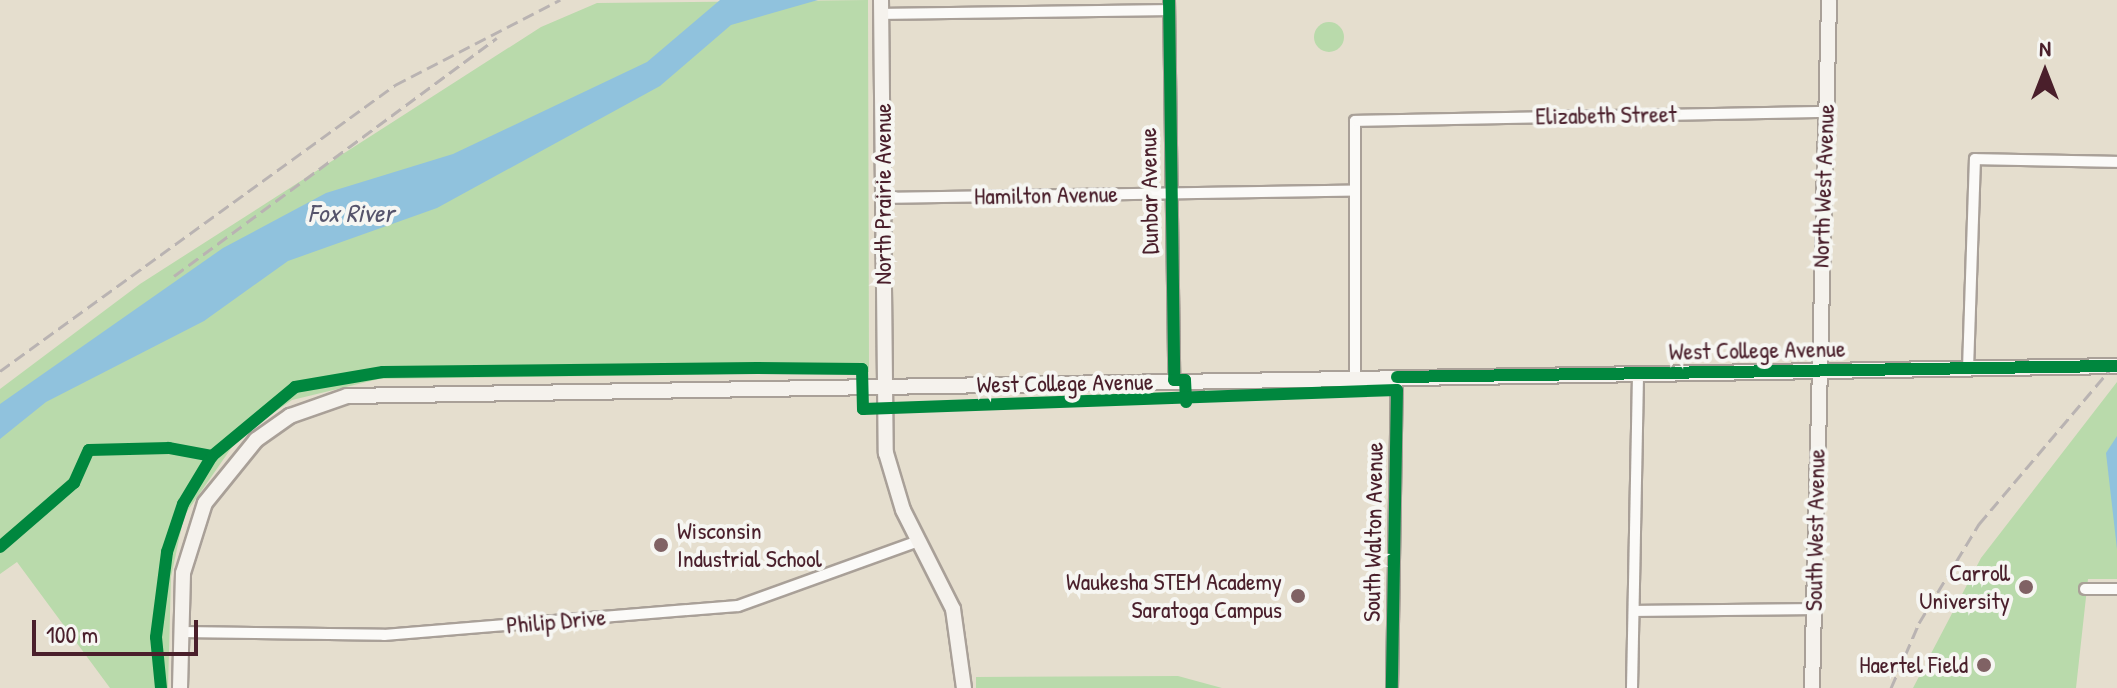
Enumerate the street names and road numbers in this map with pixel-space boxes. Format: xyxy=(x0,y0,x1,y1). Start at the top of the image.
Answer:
street label: Elizabeth Street xyxy=(1535,99,1677,131)
street label: North Prairie Avenue xyxy=(869,103,897,285)
street label: North West Avenue xyxy=(1806,104,1840,268)
street label: Dunbar Avenue xyxy=(1133,127,1165,255)
street label: Hamilton Avenue xyxy=(974,179,1118,211)
street label: West College Avenue xyxy=(1668,334,1846,366)
street label: West College Avenue xyxy=(976,367,1154,399)
street label: South Walton Avenue xyxy=(1357,442,1389,622)
street label: South West Avenue xyxy=(1799,449,1831,611)
street label: Philip Drive xyxy=(505,602,607,640)

